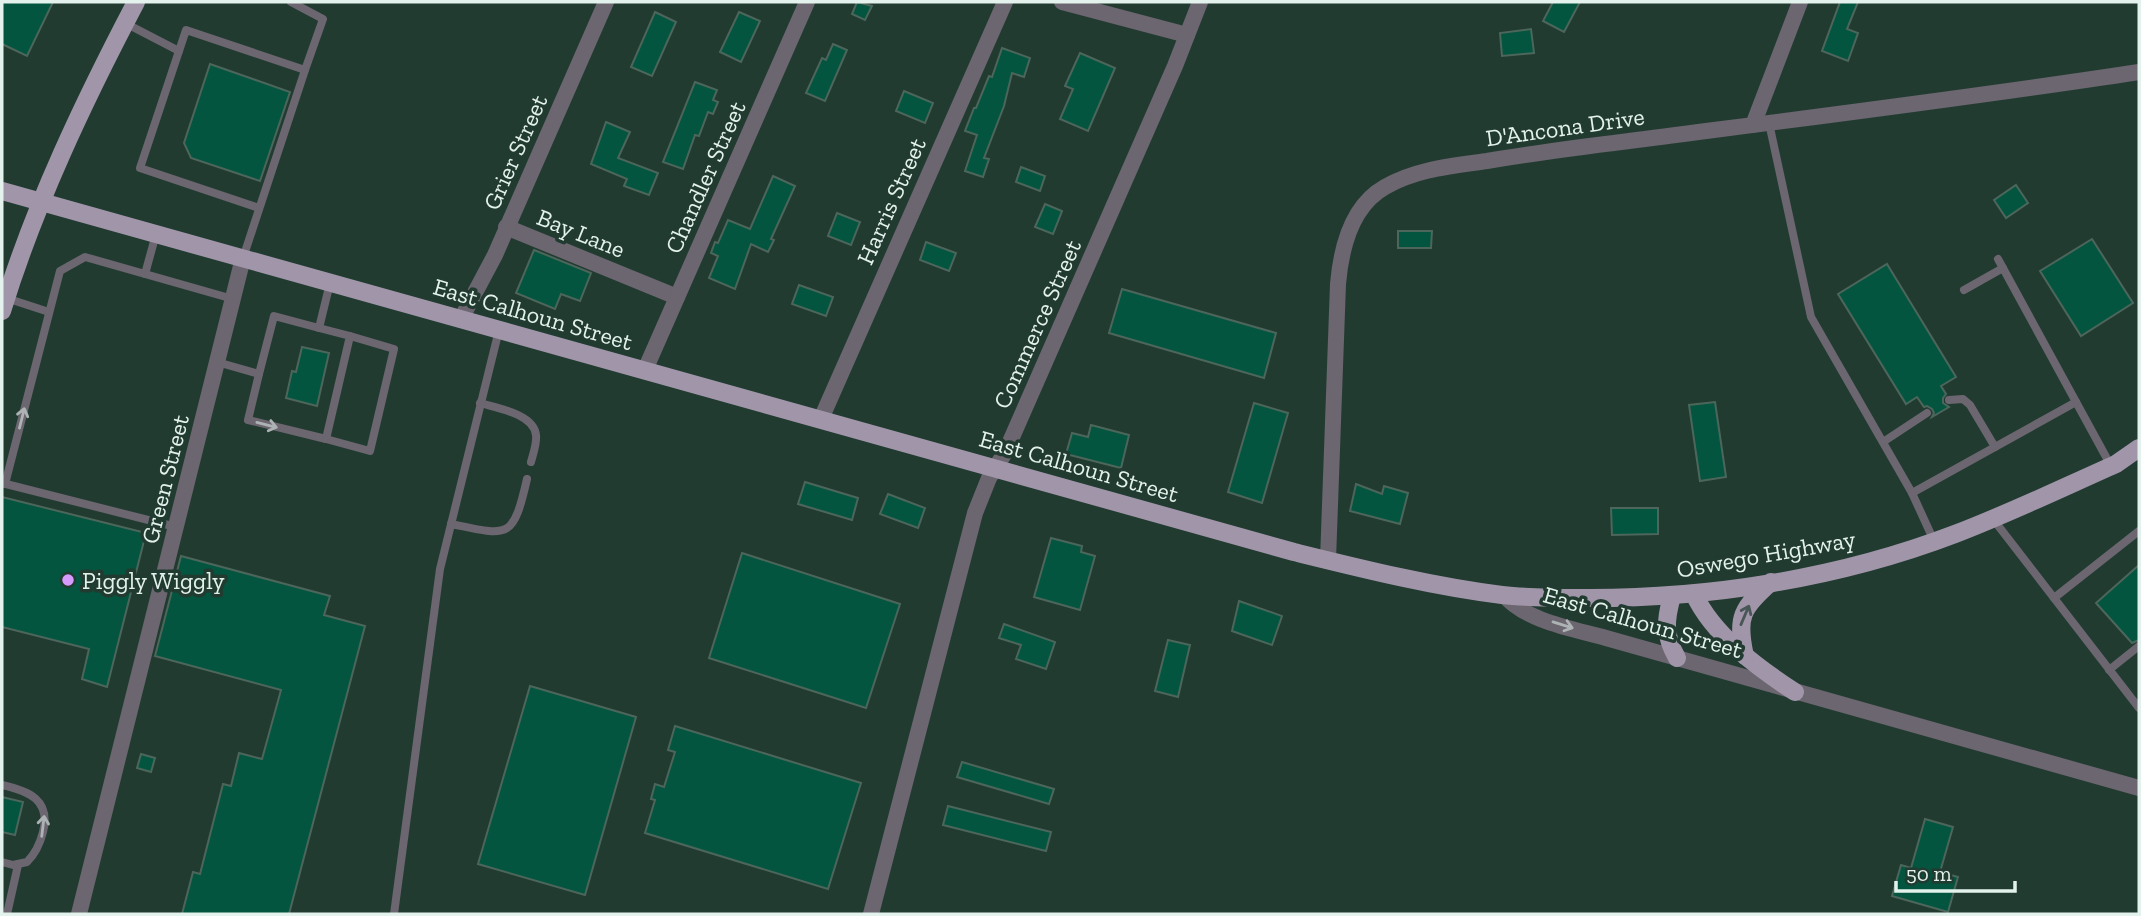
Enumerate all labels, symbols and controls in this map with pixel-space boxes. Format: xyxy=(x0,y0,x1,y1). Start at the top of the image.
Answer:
street label: Grier Street xyxy=(477,90,553,214)
street label: Chandler Street xyxy=(658,96,752,258)
street label: D'Ancona Drive xyxy=(1484,102,1646,152)
street label: Harris Street xyxy=(850,133,932,269)
street label: Bay Lane xyxy=(533,202,629,264)
street label: Commerce Street xyxy=(987,235,1087,413)
street label: East Calhoun Street xyxy=(430,272,636,356)
one-way arrow xyxy=(16,407,29,430)
street label: Green Street xyxy=(135,412,195,546)
one-way arrow xyxy=(256,419,278,432)
street label: East Calhoun Street xyxy=(976,424,1182,508)
street label: Oswego Highway xyxy=(1674,524,1858,584)
place label: Piggly Wiggly xyxy=(82,566,225,595)
marker: Piggly Wiggly xyxy=(60,572,76,588)
street label: East Calhoun Street xyxy=(1540,580,1746,664)
one-way arrow xyxy=(1739,605,1752,626)
one-way arrow xyxy=(1552,620,1574,633)
one-way arrow xyxy=(37,815,50,838)
scale bar xyxy=(1896,850,2015,894)
text: 50 m xyxy=(1906,861,1952,886)

